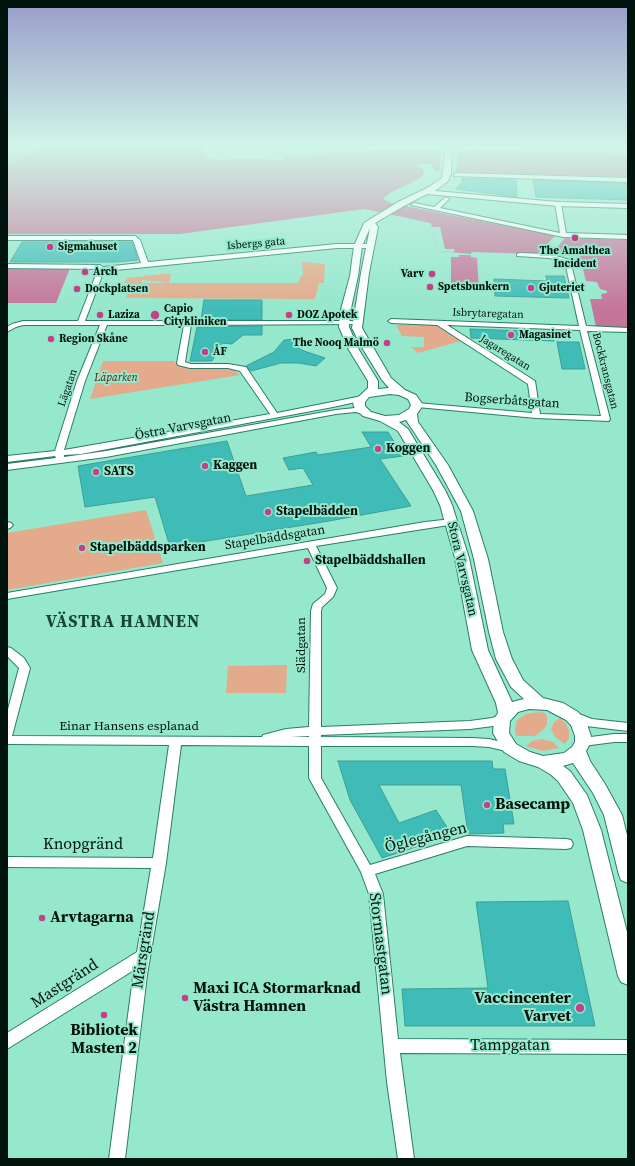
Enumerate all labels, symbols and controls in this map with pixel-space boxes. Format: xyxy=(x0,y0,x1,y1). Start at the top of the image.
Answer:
marker: The Amalthea Incident xyxy=(570,233,580,243)
street label: Isbergs gata xyxy=(226,235,286,253)
place label: Sigmahuset xyxy=(58,240,117,254)
marker: Sigmahuset xyxy=(45,242,55,252)
place label: The Amalthea Incident xyxy=(540,244,610,270)
place label: Arch xyxy=(93,265,118,279)
marker: Arch xyxy=(80,267,90,277)
place label: Varv xyxy=(401,267,424,281)
marker: Varv xyxy=(427,269,437,279)
place label: Spetsbunkern xyxy=(438,280,509,294)
place label: Gjuteriet xyxy=(539,281,584,295)
place label: Dockplatsen xyxy=(85,282,148,296)
marker: Spetsbunkern xyxy=(425,282,435,292)
marker: Gjuteriet xyxy=(526,283,536,293)
marker: Dockplatsen xyxy=(72,284,82,294)
place label: Capio Citykliniken xyxy=(164,302,227,328)
street label: Isbrytaregatan xyxy=(452,306,524,322)
place label: Laziza xyxy=(108,308,140,322)
place label: DOZ Apotek xyxy=(297,308,357,322)
marker: Capio Citykliniken xyxy=(149,309,161,321)
marker: Laziza xyxy=(95,310,105,320)
marker: DOZ Apotek xyxy=(284,310,294,320)
place label: Magasinet xyxy=(519,328,571,342)
marker: Magasinet xyxy=(506,330,516,340)
street label: Bockkransgatan xyxy=(589,331,621,411)
place label: Region Skåne xyxy=(59,332,128,346)
street label: Jagaregatan xyxy=(477,332,533,374)
marker: Region Skåne xyxy=(46,334,56,344)
place label: The Nooq Malmö xyxy=(293,336,379,350)
marker: The Nooq Malmö xyxy=(382,338,392,348)
place label: ÅF xyxy=(213,345,227,359)
marker: ÅF xyxy=(200,347,210,357)
street label: Lägatan xyxy=(55,367,81,409)
park label: Läparken xyxy=(94,371,138,385)
street label: Bogserbåtsgatan xyxy=(464,390,560,412)
street label: Östra Varvsgatan xyxy=(134,410,232,444)
place label: Koggen xyxy=(386,441,431,457)
marker: Koggen xyxy=(373,444,383,454)
place label: Kaggen xyxy=(213,458,257,474)
marker: Kaggen xyxy=(200,461,210,471)
place label: SATS xyxy=(104,464,134,480)
marker: SATS xyxy=(91,467,101,477)
place label: Stapelbädden xyxy=(276,504,358,520)
marker: Stapelbädden xyxy=(263,507,273,517)
street label: Stora Varvsgatan xyxy=(444,520,480,618)
street label: Stapelbäddsgatan xyxy=(224,522,326,554)
place label: Stapelbäddsparken xyxy=(90,540,206,556)
marker: Stapelbäddsparken xyxy=(77,543,87,553)
place label: Stapelbäddshallen xyxy=(315,553,426,569)
marker: Stapelbäddshallen xyxy=(302,556,312,566)
district label: VÄSTRA HAMNEN xyxy=(46,613,200,633)
street label: Slädgatan xyxy=(294,617,310,673)
street label: Einar Hansens esplanad xyxy=(59,719,199,735)
place label: Basecamp xyxy=(495,795,570,815)
marker: Basecamp xyxy=(482,800,492,810)
street label: Öglegången xyxy=(383,819,469,857)
street label: Knopgränd xyxy=(43,835,123,855)
street label: Stormastgatan xyxy=(364,892,396,996)
place label: Arvtagarna xyxy=(50,908,134,928)
street label: Märsgränd xyxy=(128,910,160,990)
marker: Arvtagarna xyxy=(37,913,47,923)
street label: Mastgränd xyxy=(28,955,102,1013)
place label: Maxi ICA Stormarknad Västra Hamnen xyxy=(193,979,361,1017)
place label: Vaccincenter Varvet xyxy=(474,989,571,1027)
marker: Maxi ICA Stormarknad Västra Hamnen xyxy=(180,993,190,1003)
marker: Vaccincenter Varvet xyxy=(574,1002,586,1014)
marker: Bibliotek Masten 2 xyxy=(99,1010,109,1020)
place label: Bibliotek Masten 2 xyxy=(70,1021,138,1059)
street label: Tampgatan xyxy=(470,1036,550,1056)

